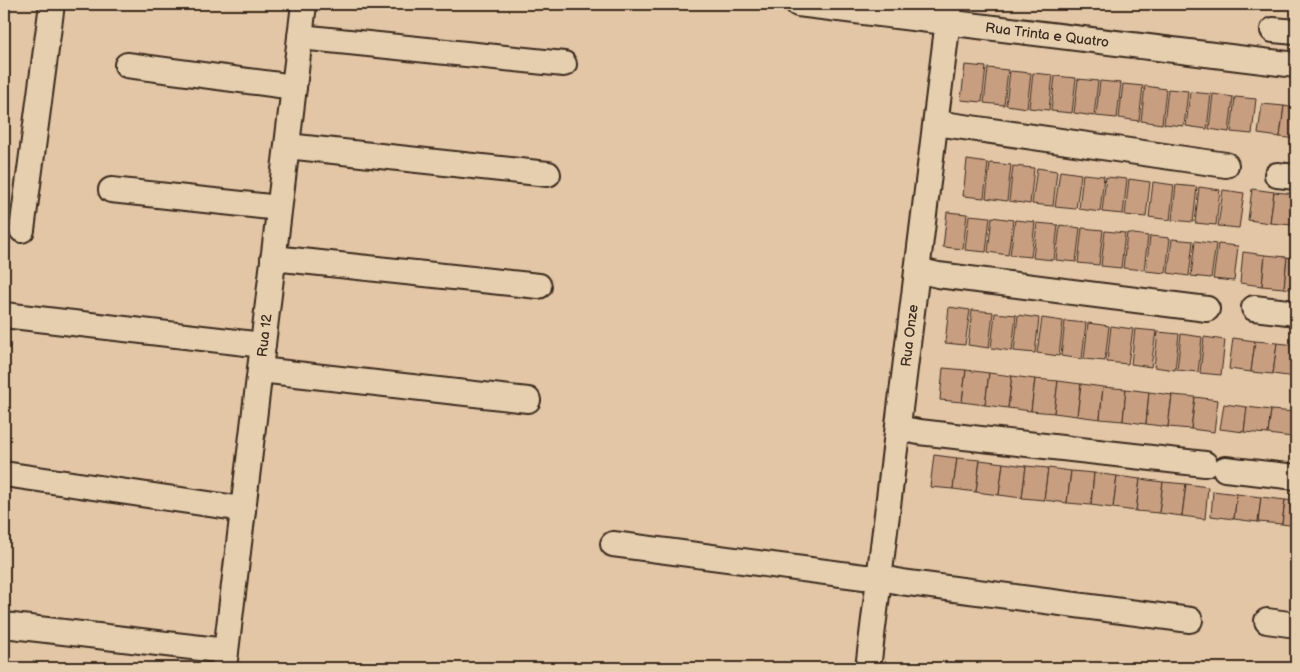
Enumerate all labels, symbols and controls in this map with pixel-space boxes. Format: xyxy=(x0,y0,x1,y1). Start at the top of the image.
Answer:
street label: Rua Trinta e Quatro xyxy=(984,19,1110,51)
street label: Rua Onze xyxy=(897,303,921,368)
street label: Rua 12 xyxy=(253,312,275,358)

